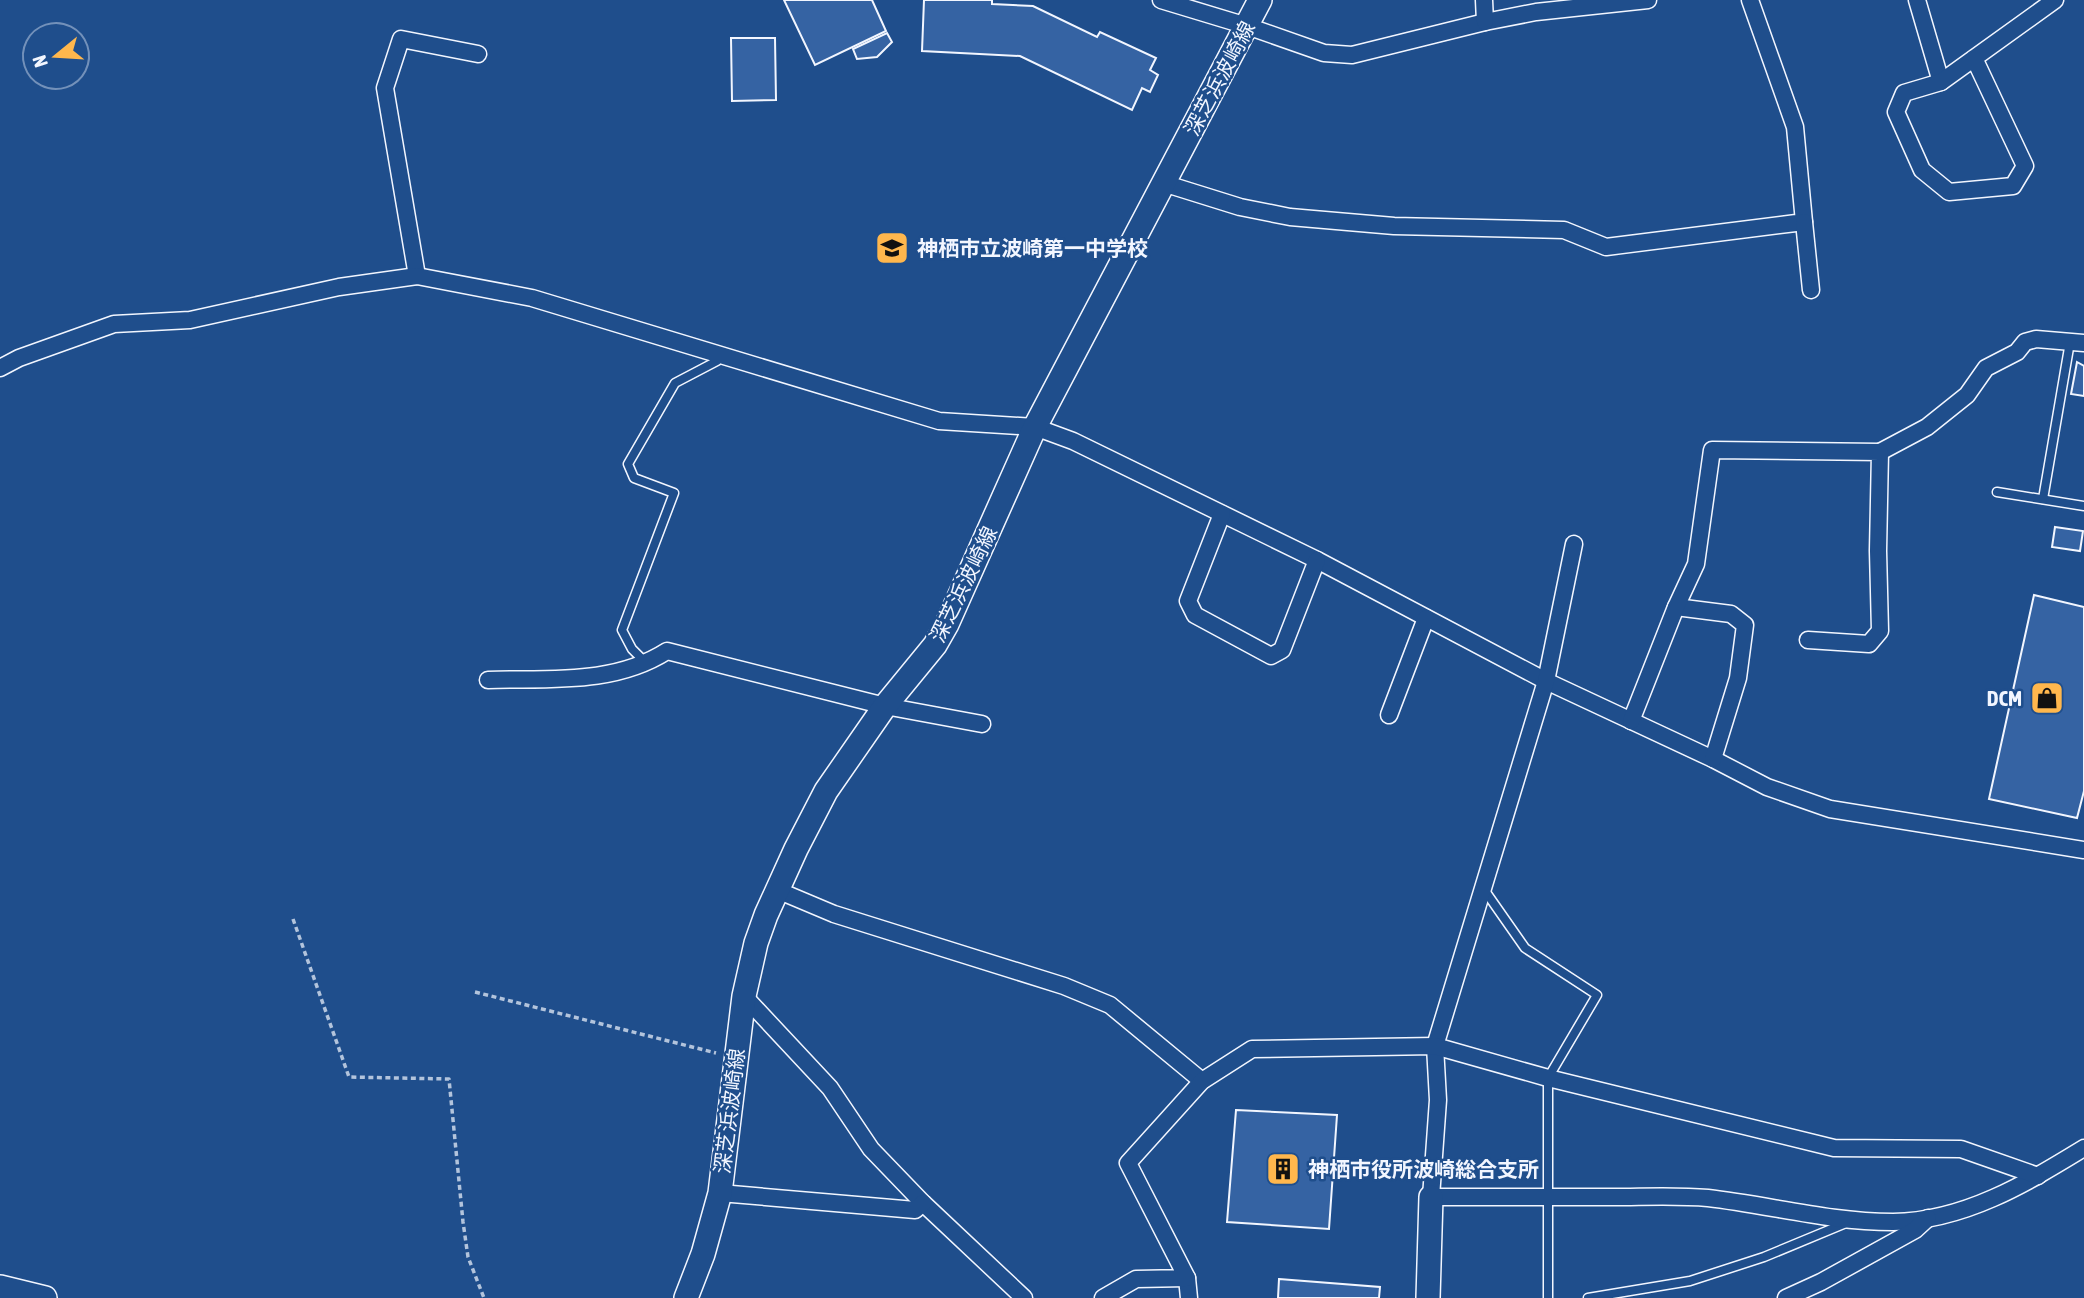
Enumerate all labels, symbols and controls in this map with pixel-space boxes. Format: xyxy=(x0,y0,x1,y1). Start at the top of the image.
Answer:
street label: 深芝浜波崎線 xyxy=(1179,17,1259,139)
north arrow xyxy=(21,21,91,91)
text: N xyxy=(28,53,52,70)
school or university icon: 神栖市立波崎第一中学校 xyxy=(873,229,911,267)
place label: 神栖市立波崎第一中学校 xyxy=(917,236,1148,260)
street label: 深芝浜波崎線 xyxy=(925,522,1001,646)
shop icon: DCM xyxy=(2028,679,2066,717)
place label: DCM xyxy=(1987,686,2022,710)
street label: 深芝浜波崎線 xyxy=(709,1047,749,1175)
building icon: 神栖市役所波崎総合支所 xyxy=(1264,1150,1302,1188)
place label: 神栖市役所波崎総合支所 xyxy=(1308,1157,1539,1181)

